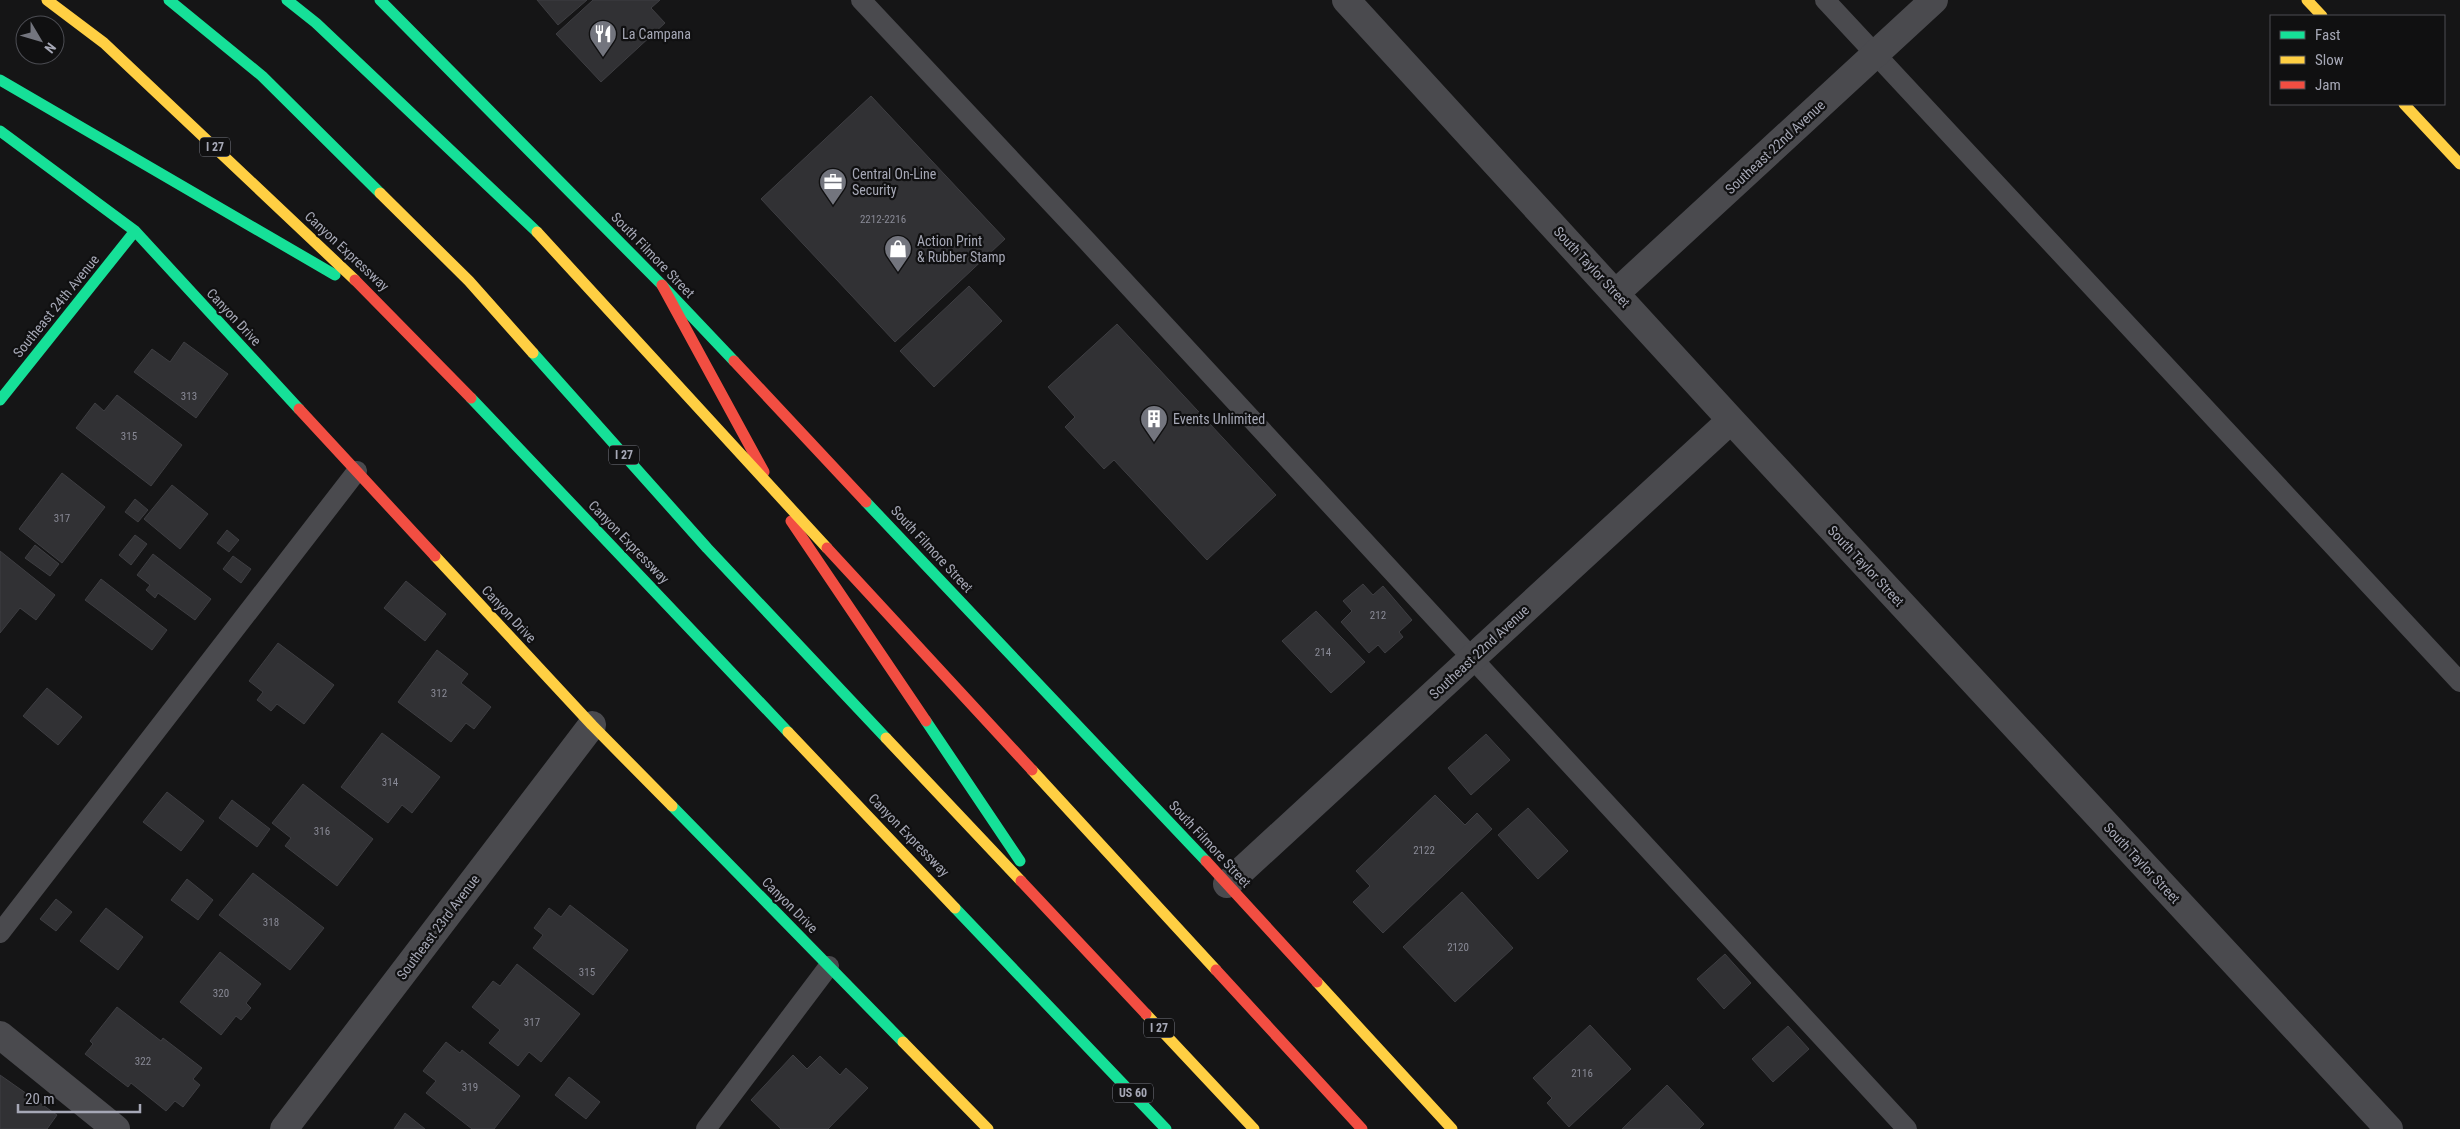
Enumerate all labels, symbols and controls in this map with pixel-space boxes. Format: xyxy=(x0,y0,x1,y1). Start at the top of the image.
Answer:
north arrow xyxy=(15,15,65,65)
legend xyxy=(2270,15,2445,105)
restaurant icon: La Campana xyxy=(588,19,618,58)
place label: La Campana xyxy=(622,26,691,42)
text: Fast xyxy=(2315,26,2340,44)
text: N xyxy=(41,40,59,56)
text: Slow xyxy=(2315,51,2344,69)
text: Jam xyxy=(2315,76,2341,94)
street label: Southeast 22nd Avenue xyxy=(1722,97,1828,197)
road number: I 27 xyxy=(200,138,230,156)
place label: Central On-Line Security xyxy=(852,166,937,198)
office icon: Central On-Line Security xyxy=(818,167,848,206)
street label: Canyon Expressway xyxy=(302,208,393,294)
street label: South Filmore Street xyxy=(608,209,698,301)
house number: 2212-2216 xyxy=(860,213,906,226)
street label: South Taylor Street xyxy=(1551,223,1633,311)
place label: Action Print & Rubber Stamp xyxy=(917,233,1006,265)
shop icon: Action Print & Rubber Stamp xyxy=(883,234,913,273)
street label: Southeast 24th Avenue xyxy=(10,251,103,360)
street label: Canyon Drive xyxy=(204,285,265,349)
house number: 313 xyxy=(181,390,197,403)
building icon: Events Unlimited xyxy=(1139,404,1169,443)
place label: Events Unlimited xyxy=(1173,411,1265,427)
house number: 315 xyxy=(121,430,137,443)
road number: I 27 xyxy=(609,446,639,464)
street label: Canyon Expressway xyxy=(585,497,673,587)
street label: South Filmore Street xyxy=(888,502,976,596)
house number: 317 xyxy=(54,512,70,525)
street label: South Taylor Street xyxy=(1825,522,1907,610)
street label: Canyon Drive xyxy=(479,582,540,646)
street label: Southeast 22nd Avenue xyxy=(1426,602,1532,702)
house number: 212 xyxy=(1370,609,1386,622)
house number: 214 xyxy=(1315,646,1332,659)
house number: 312 xyxy=(431,687,447,700)
house number: 314 xyxy=(382,776,399,789)
street label: Canyon Expressway xyxy=(865,790,953,880)
street label: South Filmore Street xyxy=(1166,797,1254,891)
street label: South Taylor Street xyxy=(2101,819,2183,907)
house number: 316 xyxy=(314,825,330,838)
house number: 2122 xyxy=(1413,844,1435,857)
street label: Southeast 23rd Avenue xyxy=(393,871,483,983)
street label: Canyon Drive xyxy=(759,874,821,936)
house number: 318 xyxy=(263,916,279,929)
house number: 2120 xyxy=(1447,941,1469,954)
house number: 315 xyxy=(579,966,595,979)
house number: 320 xyxy=(213,987,229,1000)
house number: 317 xyxy=(524,1016,540,1029)
road number: I 27 xyxy=(1144,1018,1174,1038)
house number: 322 xyxy=(135,1055,151,1068)
house number: 2116 xyxy=(1571,1067,1593,1080)
house number: 319 xyxy=(462,1081,478,1094)
scale bar xyxy=(18,1082,140,1114)
road number: US 60 xyxy=(1113,1084,1153,1102)
text: 20 m xyxy=(25,1090,55,1108)

